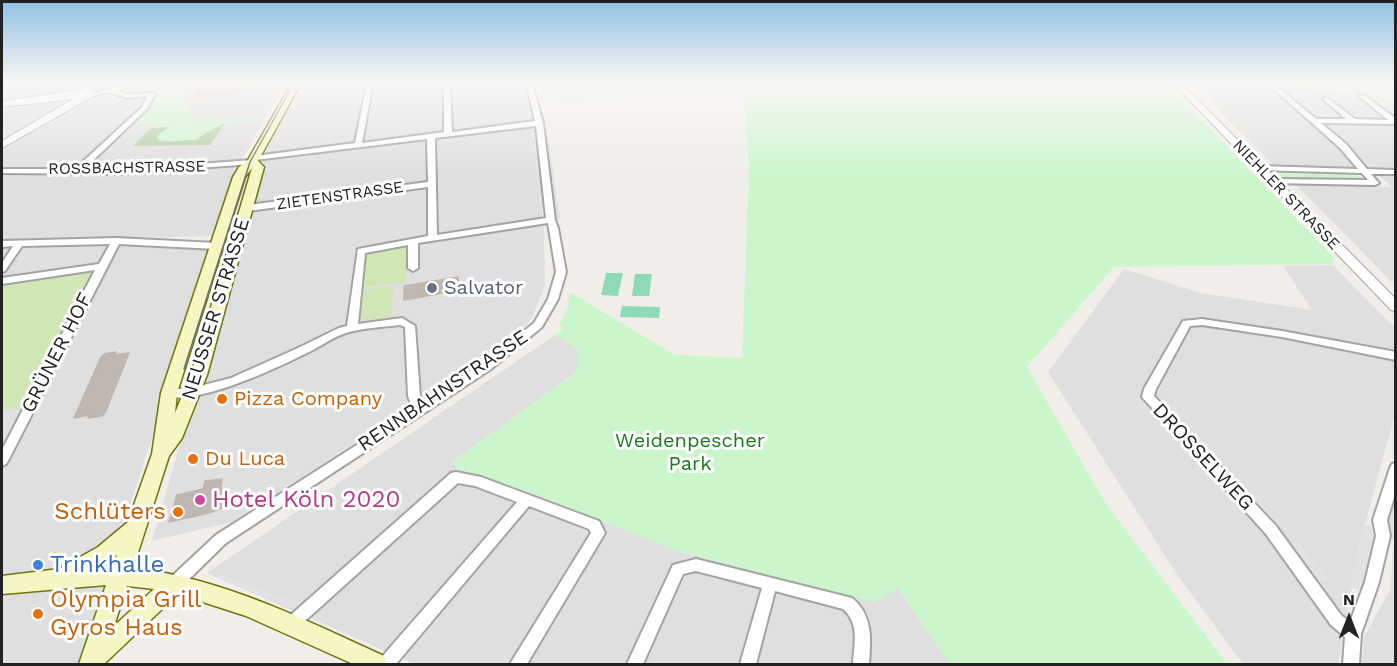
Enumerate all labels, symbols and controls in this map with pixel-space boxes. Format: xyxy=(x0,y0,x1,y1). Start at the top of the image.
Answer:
street label: NIEHLER STRASSE xyxy=(1229,136,1343,254)
street label: ROSSBACHSTRASSE xyxy=(48,157,206,179)
street label: ZIETENSTRASSE xyxy=(275,178,405,214)
street label: NEUSSER STRASSE xyxy=(177,215,255,403)
place label: Salvator xyxy=(444,276,523,300)
marker: Salvator xyxy=(425,281,439,295)
street label: GRÜNER HOF xyxy=(16,289,98,417)
street label: RENNBAHNSTRASSE xyxy=(353,325,533,457)
place label: Pizza Company xyxy=(234,387,382,411)
marker: Pizza Company xyxy=(215,392,229,406)
street label: DROSSELWEG xyxy=(1147,398,1259,516)
park label: Weidenpescher Park xyxy=(615,429,765,476)
place label: Du Luca xyxy=(205,447,285,471)
marker: Du Luca xyxy=(186,452,200,466)
place label: Hotel Köln 2020 xyxy=(212,486,400,514)
marker: Hotel Köln 2020 xyxy=(193,493,207,507)
place label: Schlüters xyxy=(54,498,166,526)
marker: Schlüters xyxy=(171,505,185,519)
place label: Trinkhalle xyxy=(50,551,164,579)
marker: Trinkhalle xyxy=(31,558,45,572)
place label: Olympia Grill Gyros Haus xyxy=(50,586,201,642)
north arrow xyxy=(1319,588,1379,648)
text: N xyxy=(1343,590,1355,609)
marker: Olympia Grill Gyros Haus xyxy=(31,607,45,621)

